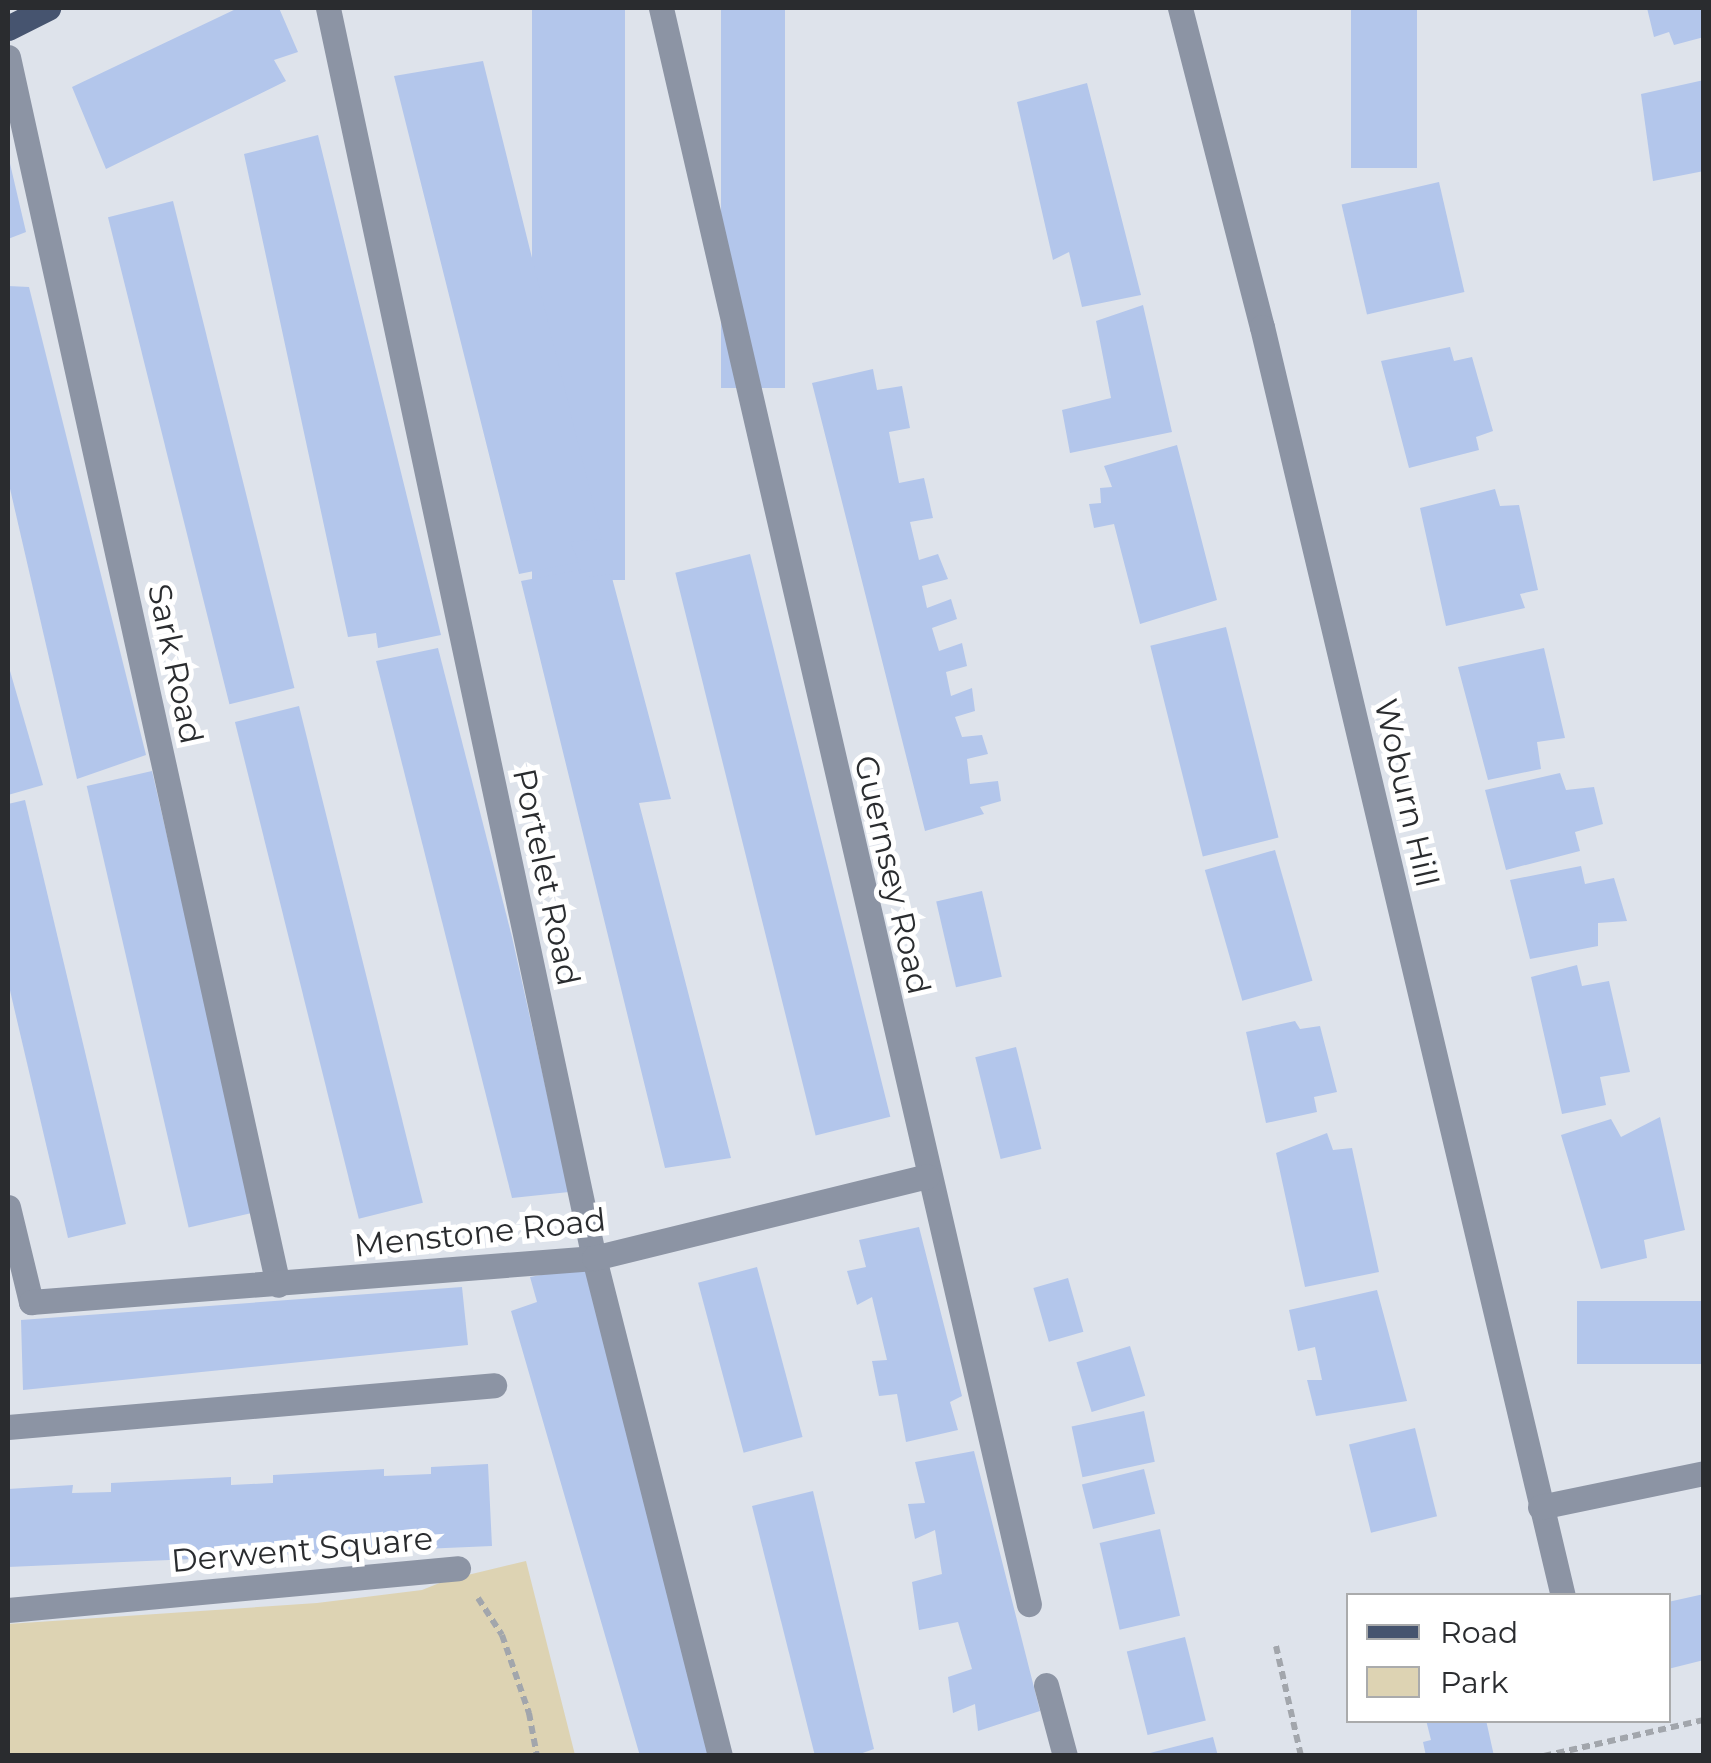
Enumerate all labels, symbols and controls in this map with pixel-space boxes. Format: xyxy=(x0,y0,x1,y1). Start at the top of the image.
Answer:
street label: Sark Road xyxy=(139,581,211,747)
street label: Woburn Hill xyxy=(1366,695,1446,891)
street label: Guernsey Road xyxy=(846,752,938,998)
street label: Portelet Road xyxy=(504,765,588,989)
street label: Menstone Road xyxy=(352,1201,608,1265)
street label: Derwent Square xyxy=(170,1519,434,1581)
legend xyxy=(1346,1593,1671,1723)
text: Road xyxy=(1440,1614,1518,1651)
text: Park xyxy=(1440,1664,1509,1701)

